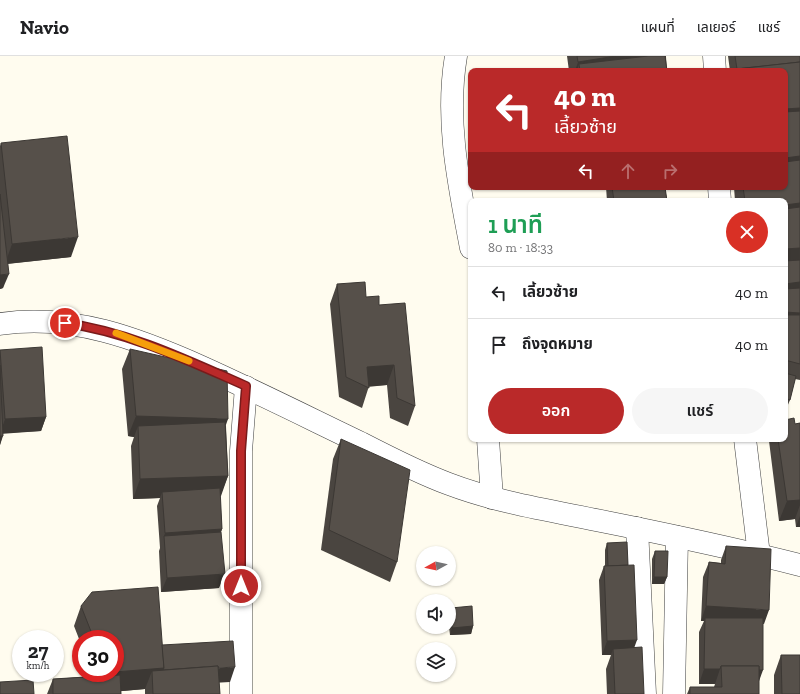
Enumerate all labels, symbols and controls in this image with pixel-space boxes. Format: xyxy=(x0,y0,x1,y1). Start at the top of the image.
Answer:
text: Navio xyxy=(20,16,69,39)
text: แผนที่ xyxy=(641,19,675,36)
text: เลเยอร์ xyxy=(697,19,736,36)
text: แชร์ xyxy=(758,19,780,36)
text: 40 m xyxy=(554,80,616,113)
icon: left xyxy=(488,84,540,136)
text: เลี้ยวซ้าย xyxy=(554,116,617,138)
icon: left xyxy=(575,160,597,182)
icon: ahead xyxy=(617,160,639,182)
icon: right xyxy=(659,160,681,182)
text: 1 นาที xyxy=(488,210,543,239)
button: close xyxy=(726,211,768,253)
text: 80 m · 18:33 xyxy=(488,240,553,255)
icon: left xyxy=(488,282,510,304)
text: เลี้ยวซ้าย xyxy=(522,283,578,301)
text: 40 m xyxy=(735,284,768,302)
pin xyxy=(48,306,82,340)
icon: arrive xyxy=(54,312,76,334)
icon: arrive xyxy=(488,334,510,356)
text: ถึงจุดหมาย xyxy=(522,335,593,353)
text: 40 m xyxy=(735,336,768,354)
button: ออก xyxy=(488,388,624,434)
button: แชร์ xyxy=(632,388,768,434)
north arrow xyxy=(416,546,456,586)
map controls xyxy=(416,546,456,682)
position arrow xyxy=(220,565,262,607)
button: sound xyxy=(416,594,456,634)
speed limit sign: 30 xyxy=(72,630,124,682)
text: 27 xyxy=(28,639,48,663)
button: layers xyxy=(416,642,456,682)
text: km/h xyxy=(27,660,49,672)

